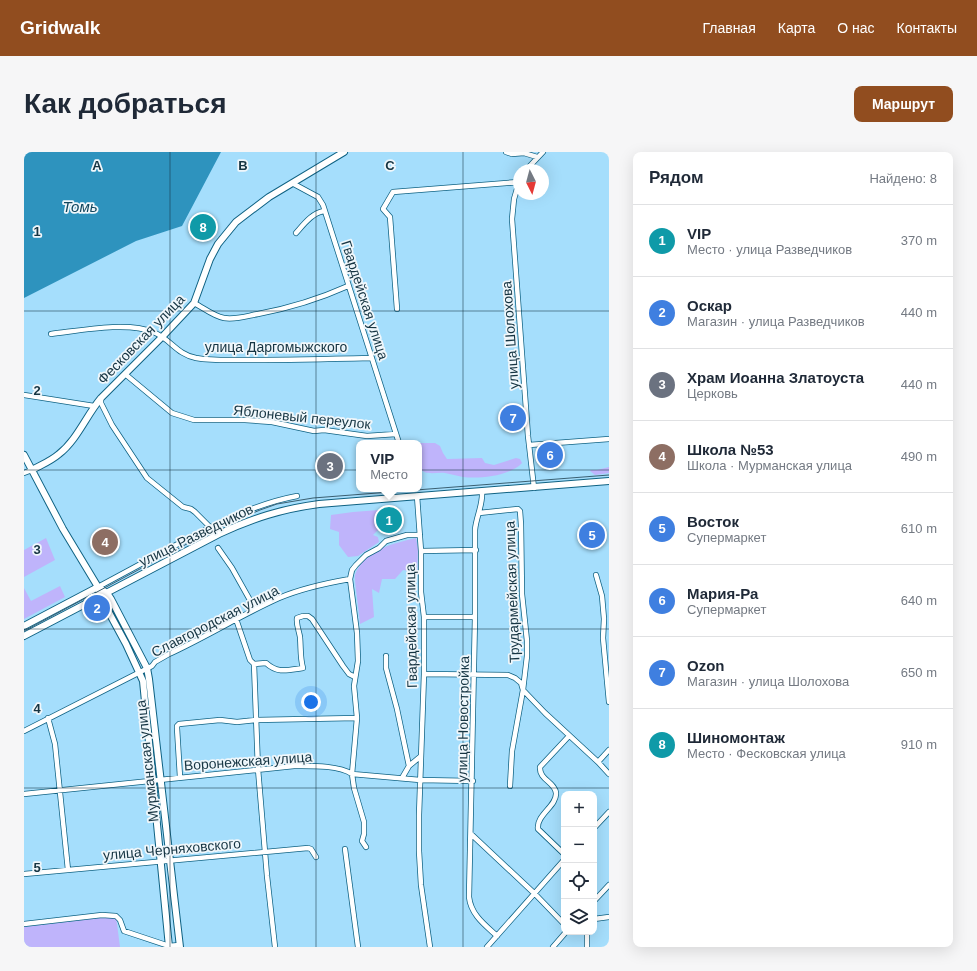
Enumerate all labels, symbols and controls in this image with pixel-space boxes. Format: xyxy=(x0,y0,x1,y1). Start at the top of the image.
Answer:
text: Gridwalk xyxy=(20,17,100,38)
text: Главная xyxy=(702,20,756,36)
text: Карта xyxy=(778,20,815,36)
text: О нас xyxy=(837,20,875,36)
text: Контакты xyxy=(897,20,957,36)
button: Маршрут xyxy=(854,86,953,122)
text: Как добраться xyxy=(24,88,226,119)
text: A xyxy=(92,158,102,173)
text: B xyxy=(238,158,248,173)
text: C xyxy=(385,158,395,173)
north arrow xyxy=(513,164,549,200)
text: Рядом xyxy=(649,168,704,187)
text: Найдено: 8 xyxy=(869,171,937,186)
water label: Томь xyxy=(62,198,98,215)
pin: 8 xyxy=(190,212,216,242)
text: 1 xyxy=(33,224,41,239)
text: VIP xyxy=(687,225,711,242)
text: 1 xyxy=(658,233,666,248)
text: 370 m xyxy=(901,233,937,248)
street label: Гвардейская улица xyxy=(338,238,392,362)
text: Место · улица Разведчиков xyxy=(687,242,852,257)
street label: улица Шолохова xyxy=(498,280,522,390)
street label: Фесковская улица xyxy=(94,291,188,387)
text: Оскар xyxy=(687,297,732,314)
text: 2 xyxy=(658,305,666,320)
text: 440 m xyxy=(901,305,937,320)
text: Магазин · улица Разведчиков xyxy=(687,314,865,329)
street label: улица Даргомыжского xyxy=(205,339,348,355)
text: Храм Иоанна Златоуста xyxy=(687,369,864,386)
text: 3 xyxy=(658,377,666,392)
text: 440 m xyxy=(901,377,937,392)
text: 2 xyxy=(33,383,41,398)
text: Церковь xyxy=(687,386,738,401)
street label: Яблоневый переулок xyxy=(233,402,372,432)
pin: 7 xyxy=(500,403,526,433)
popup xyxy=(356,440,422,492)
pin: 6 xyxy=(537,440,563,470)
text: Школа №53 xyxy=(687,441,774,458)
text: 4 xyxy=(658,449,666,464)
text: 490 m xyxy=(901,449,937,464)
text: VIP xyxy=(370,450,394,467)
pin: 3 xyxy=(317,451,343,481)
text: Школа · Мурманская улица xyxy=(687,458,852,473)
text: Место xyxy=(370,467,408,482)
street label: улица Разведчиков xyxy=(136,500,256,570)
pin: 1 xyxy=(376,505,402,535)
text: Восток xyxy=(687,513,739,530)
pin: 5 xyxy=(579,520,605,550)
street label: Трудармейская улица xyxy=(502,521,522,663)
text: 5 xyxy=(658,521,666,536)
text: 610 m xyxy=(901,521,937,536)
pin: 4 xyxy=(92,527,118,557)
text: Супермаркет xyxy=(687,530,766,545)
text: 3 xyxy=(33,542,41,557)
street label: Гвардейская улица xyxy=(402,564,420,688)
street label: Славгородская улица xyxy=(149,582,282,660)
text: Мария-Ра xyxy=(687,585,758,602)
pin: 2 xyxy=(84,593,110,623)
text: 6 xyxy=(658,593,666,608)
text: 640 m xyxy=(901,593,937,608)
text: Супермаркет xyxy=(687,602,766,617)
street label: улица Новостройка xyxy=(454,655,472,782)
text: Ozon xyxy=(687,657,725,674)
text: 7 xyxy=(658,665,666,680)
text: 650 m xyxy=(901,665,937,680)
text: Магазин · улица Шолохова xyxy=(687,674,849,689)
your location xyxy=(301,692,321,712)
street label: Мурманская улица xyxy=(133,699,161,823)
text: 4 xyxy=(33,701,41,716)
text: Шиномонтаж xyxy=(687,729,785,746)
text: 8 xyxy=(658,737,666,752)
text: 910 m xyxy=(901,737,937,752)
text: Место · Фесковская улица xyxy=(687,746,846,761)
street label: Воронежская улица xyxy=(183,749,313,773)
map controls xyxy=(561,791,597,935)
button: + xyxy=(561,791,597,827)
button: − xyxy=(561,827,597,863)
street label: улица Черняховского xyxy=(102,835,242,863)
text: 5 xyxy=(33,860,41,875)
button: locate xyxy=(561,863,597,899)
button: layers xyxy=(561,899,597,935)

